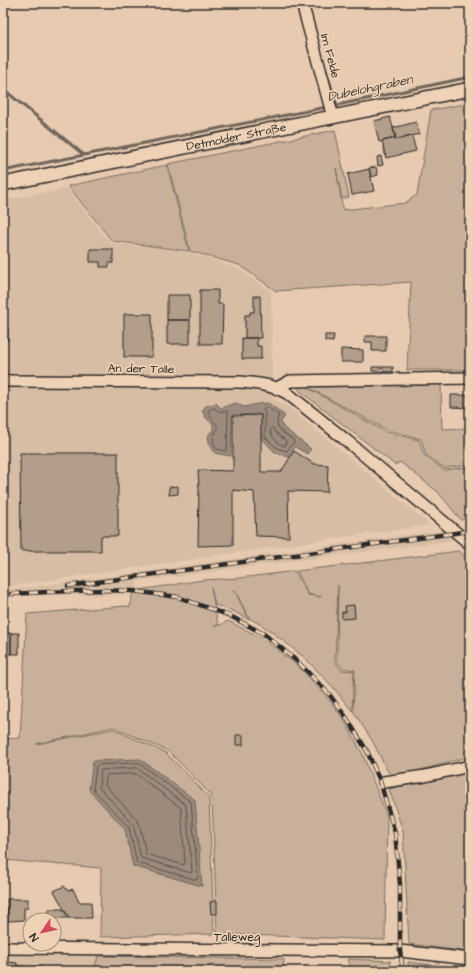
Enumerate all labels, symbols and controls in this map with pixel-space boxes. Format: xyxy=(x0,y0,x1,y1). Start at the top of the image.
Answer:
street label: Im Felde xyxy=(316,32,344,81)
water label: Dubelohgraben xyxy=(326,70,416,107)
street label: Detmolder Straße xyxy=(185,118,288,155)
street label: An der Talle xyxy=(108,360,175,378)
north arrow xyxy=(22,912,62,952)
street label: Talleweg xyxy=(214,929,260,947)
text: N xyxy=(26,930,42,944)

